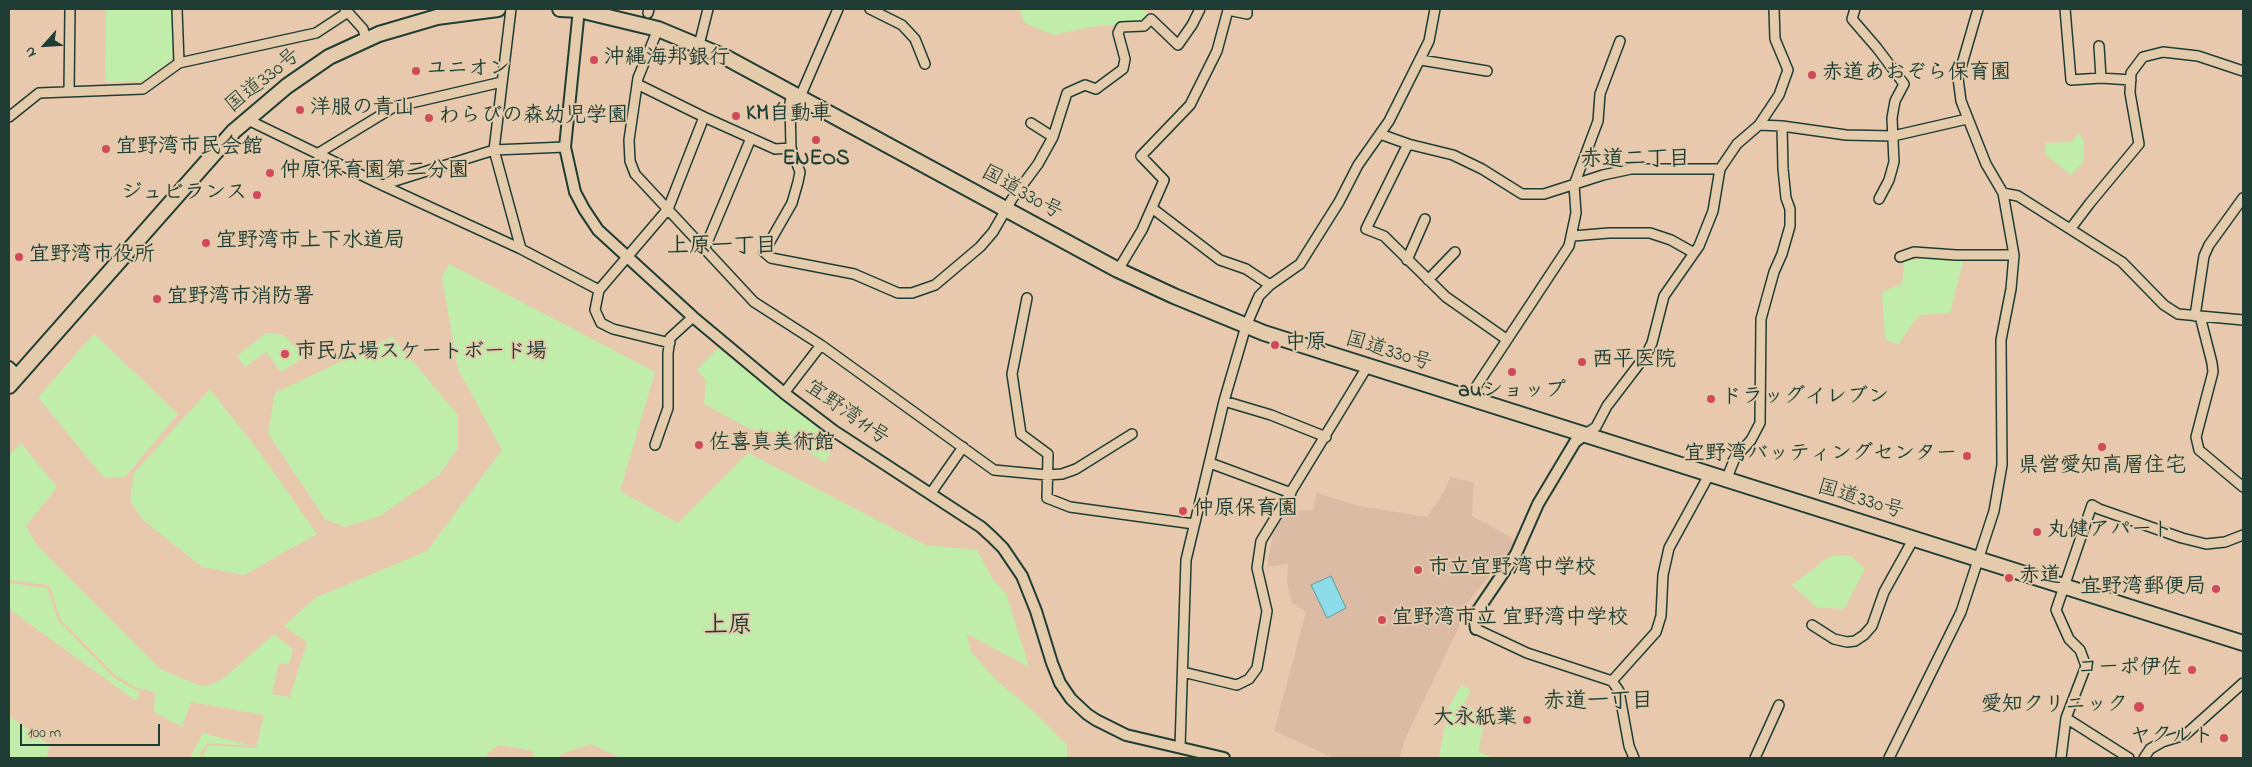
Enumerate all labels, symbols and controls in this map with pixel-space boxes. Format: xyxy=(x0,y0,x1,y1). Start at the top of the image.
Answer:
north arrow xyxy=(20,20,70,70)
text: N xyxy=(20,43,43,61)
street label: 国道330号 xyxy=(221,44,307,120)
place label: 沖縄海邦銀行 xyxy=(604,47,730,73)
marker: 沖縄海邦銀行 xyxy=(588,54,600,66)
place label: ユニオン xyxy=(426,58,510,84)
place label: 赤道あおぞら保育園 xyxy=(1822,62,2011,88)
marker: ユニオン xyxy=(410,65,422,77)
marker: 赤道あおぞら保育園 xyxy=(1806,69,1818,81)
place label: 洋服の青山 xyxy=(310,97,415,123)
place label: KM自動車 xyxy=(746,103,832,129)
marker: 洋服の青山 xyxy=(294,104,306,116)
place label: わらびの森幼児学園 xyxy=(439,105,628,131)
marker: KM自動車 xyxy=(730,110,742,122)
marker: わらびの森幼児学園 xyxy=(423,112,435,124)
marker: ENEOS xyxy=(810,134,822,146)
place label: 宜野湾市民会館 xyxy=(116,136,263,162)
marker: 宜野湾市民会館 xyxy=(100,143,112,155)
place label: ENEOS xyxy=(783,148,849,174)
district label: 赤道二丁目 xyxy=(1580,148,1690,174)
place label: 仲原保育園第二分園 xyxy=(280,160,469,186)
street label: 国道330号 xyxy=(976,161,1066,227)
marker: 仲原保育園第二分園 xyxy=(264,167,276,179)
place label: ジュビランス xyxy=(121,182,247,208)
marker: ジュビランス xyxy=(251,189,263,201)
place label: 宜野湾市上下水道局 xyxy=(216,230,405,256)
district label: 上原一丁目 xyxy=(667,235,777,261)
marker: 宜野湾市上下水道局 xyxy=(200,237,212,249)
place label: 宜野湾市役所 xyxy=(29,244,155,270)
marker: 宜野湾市役所 xyxy=(13,251,25,263)
place label: 宜野湾市消防署 xyxy=(167,286,314,312)
marker: 宜野湾市消防署 xyxy=(151,293,163,305)
street label: 国道330号 xyxy=(1342,328,1434,378)
place label: 中原 xyxy=(1285,332,1327,358)
marker: 中原 xyxy=(1269,339,1281,351)
place label: 市民広場スケートボード場 xyxy=(295,341,547,367)
marker: 市民広場スケートボード場 xyxy=(279,348,291,360)
place label: 西平医院 xyxy=(1592,349,1676,375)
marker: 西平医院 xyxy=(1576,356,1588,368)
marker: auショップ xyxy=(1506,366,1518,378)
street label: 宜野湾11号 xyxy=(799,376,893,452)
place label: auショップ xyxy=(1458,380,1566,406)
place label: ドラッグイレブン xyxy=(1721,386,1889,412)
marker: ドラッグイレブン xyxy=(1705,393,1717,405)
place label: 佐喜真美術館 xyxy=(709,432,835,458)
marker: 佐喜真美術館 xyxy=(693,439,705,451)
marker: 県営愛知高層住宅 xyxy=(2096,441,2108,453)
place label: 宜野湾バッティングセンター xyxy=(1684,443,1957,469)
marker: 宜野湾バッティングセンター xyxy=(1961,450,1973,462)
place label: 県営愛知高層住宅 xyxy=(2018,455,2186,481)
street label: 国道330号 xyxy=(1814,476,1906,526)
place label: 仲原保育園 xyxy=(1193,498,1298,524)
marker: 仲原保育園 xyxy=(1177,505,1189,517)
place label: 丸健アパート xyxy=(2047,519,2173,545)
marker: 丸健アパート xyxy=(2031,526,2043,538)
place label: 市立宜野湾中学校 xyxy=(1428,557,1596,583)
marker: 市立宜野湾中学校 xyxy=(1412,564,1424,576)
place label: 赤道 xyxy=(2019,565,2061,591)
marker: 赤道 xyxy=(2003,572,2015,584)
place label: 宜野湾郵便局 xyxy=(2080,576,2206,602)
marker: 宜野湾郵便局 xyxy=(2210,583,2222,595)
place label: 宜野湾市立 宜野湾中学校 xyxy=(1392,607,1628,633)
district label: 上原 xyxy=(704,614,752,642)
marker: 宜野湾市立 宜野湾中学校 xyxy=(1376,614,1388,626)
place label: コーポ伊佐 xyxy=(2077,657,2182,683)
marker: コーポ伊佐 xyxy=(2186,664,2198,676)
district label: 赤道一丁目 xyxy=(1543,690,1653,716)
place label: 愛知クリニック xyxy=(1981,694,2128,720)
marker: 愛知クリニック xyxy=(2132,700,2146,714)
place label: 大永紙業 xyxy=(1433,707,1517,733)
scale bar xyxy=(22,714,162,746)
marker: 大永紙業 xyxy=(1521,714,1533,726)
text: 100 m xyxy=(28,722,61,744)
place label: ヤクルト xyxy=(2130,725,2214,751)
marker: ヤクルト xyxy=(2218,732,2230,744)

